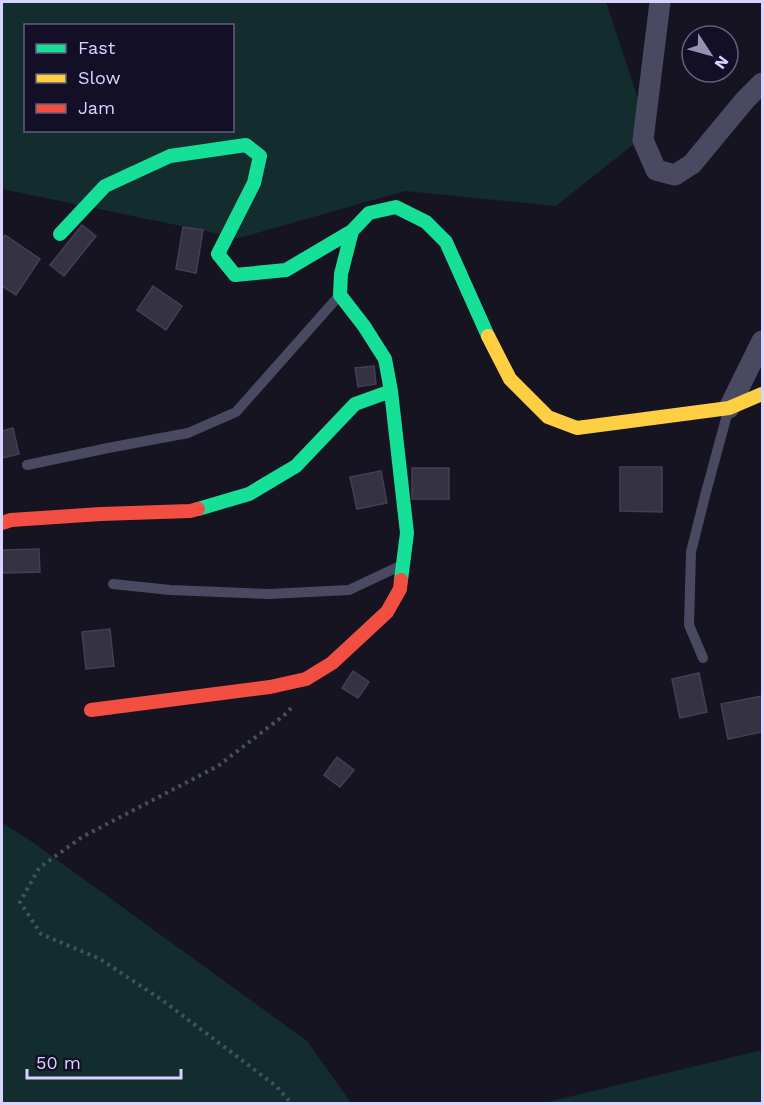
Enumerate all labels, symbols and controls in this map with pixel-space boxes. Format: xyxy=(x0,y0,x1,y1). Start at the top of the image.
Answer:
legend xyxy=(24,24,234,132)
north arrow xyxy=(680,24,740,84)
text: Fast xyxy=(78,37,116,58)
text: N xyxy=(711,52,733,73)
text: Slow xyxy=(78,67,121,88)
text: Jam xyxy=(78,97,115,118)
scale bar xyxy=(27,1042,182,1080)
text: 50 m xyxy=(36,1052,81,1073)

